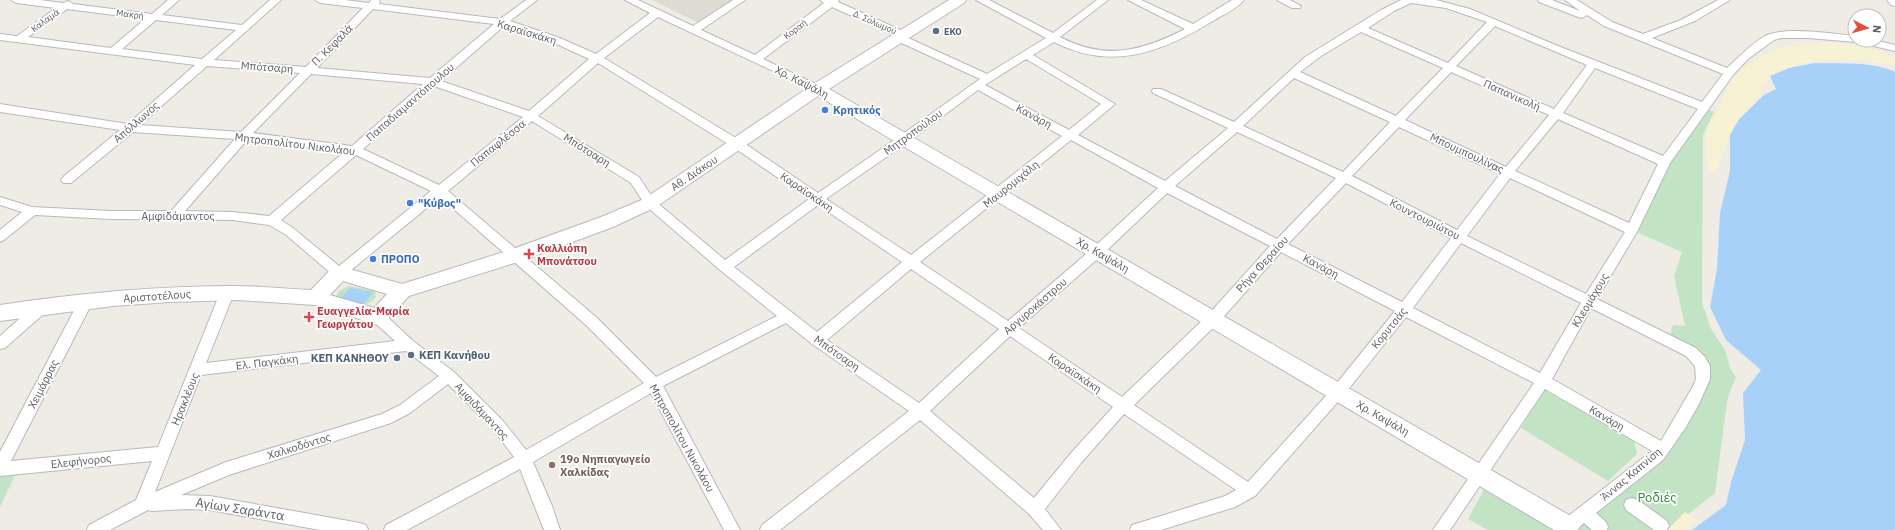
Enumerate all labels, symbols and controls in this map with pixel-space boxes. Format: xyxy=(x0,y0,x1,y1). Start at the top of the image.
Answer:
street label: Καλαμά xyxy=(29,6,62,34)
street label: Μακρή xyxy=(115,7,145,21)
street label: Δ. Σολωμού xyxy=(851,7,899,37)
north arrow xyxy=(1847,8,1887,48)
street label: Καραϊσκάκη xyxy=(496,16,558,48)
street label: Κοραή xyxy=(781,17,809,41)
street label: Π. Κεφαλά xyxy=(308,21,356,69)
text: N xyxy=(1870,24,1884,34)
marker: ΕΚΟ xyxy=(931,26,941,36)
place label: ΕΚΟ xyxy=(944,26,962,37)
street label: Μπότσαρη xyxy=(240,58,294,76)
street label: Παπαδιαμαντόπουλου xyxy=(363,60,457,144)
street label: Χρ. Καψάλη xyxy=(773,62,831,102)
street label: Παπανικολή xyxy=(1481,76,1543,114)
street label: Απόλλωνος xyxy=(110,98,162,146)
street label: Κανάρη xyxy=(1014,101,1054,131)
place label: Κρητικός xyxy=(833,103,881,117)
marker: Κρητικός xyxy=(820,105,830,115)
street label: Μητροπούλου xyxy=(881,106,945,158)
street label: Παπαφλέσσα xyxy=(467,116,529,170)
street label: Μητροπολίτου Νικολάου xyxy=(234,130,356,158)
street label: Μπότσαρη xyxy=(561,130,613,170)
street label: Μπουμπουλίνας xyxy=(1428,130,1506,176)
street label: Αθ. Διάκου xyxy=(668,152,720,194)
street label: Μαυρομιχάλη xyxy=(980,157,1042,211)
street label: Καραϊσκάκη xyxy=(778,169,836,215)
street label: Κουντουριώτου xyxy=(1387,195,1463,243)
place label: "Κύβος" xyxy=(418,196,461,210)
marker: "Κύβος" xyxy=(405,198,415,208)
street label: Αμφιδάμαντος xyxy=(141,209,215,223)
street label: Ρήγα Φεραίου xyxy=(1233,233,1291,295)
street label: Χρ. Καψάλη xyxy=(1074,234,1132,276)
place label: Καλλιόπη Μπονάτσου xyxy=(537,241,597,268)
marker: Καλλιόπη Μπονάτσου xyxy=(524,249,534,259)
street label: Κανάρη xyxy=(1301,251,1341,281)
place label: ΠΡΟΠΟ xyxy=(381,252,420,266)
marker: ΠΡΟΠΟ xyxy=(368,254,378,264)
street label: Κλεομάχους xyxy=(1568,270,1612,330)
street label: Αργυροκάστρου xyxy=(1000,275,1070,337)
street label: Αριστοτέλους xyxy=(123,287,191,305)
place label: Ευαγγελία-Μαρία Γεωργάτου xyxy=(317,304,410,331)
street label: Κορυτσάς xyxy=(1368,305,1410,351)
marker: Ευαγγελία-Μαρία Γεωργάτου xyxy=(304,312,314,322)
street label: Μπότσαρη xyxy=(811,332,863,374)
place label: ΚΕΠ Κανήθου xyxy=(419,348,490,362)
marker: ΚΕΠ Κανήθου xyxy=(406,350,416,360)
street label: Καραϊσκάκη xyxy=(1046,350,1104,396)
street label: Ελ. Παγκάκη xyxy=(235,351,299,373)
place label: ΚΕΠ ΚΑΝΗΘΟΥ xyxy=(311,351,390,365)
marker: ΚΕΠ ΚΑΝΗΘΟΥ xyxy=(392,353,402,363)
street label: Χειμάρρας xyxy=(25,357,61,411)
street label: Ηρακλέους xyxy=(168,371,202,427)
street label: Αμφιδάμαντος xyxy=(452,379,512,443)
street label: Μητροπολίτου Νικολάου xyxy=(646,381,718,495)
street label: Χρ. Καψάλη xyxy=(1354,397,1412,439)
street label: Κανάρη xyxy=(1587,402,1627,434)
street label: Χαλκοδόντος xyxy=(265,430,333,462)
street label: Άννας Καπνίση xyxy=(1598,444,1664,504)
street label: Ελεφήνορος xyxy=(50,451,112,471)
place label: 19ο Νηπιαγωγείο Χαλκίδας xyxy=(560,452,650,479)
marker: 19ο Νηπιαγωγείο Χαλκίδας xyxy=(547,460,557,470)
park label: Ροδιές xyxy=(1637,489,1677,506)
street label: Αγίων Σαράντα xyxy=(194,494,286,524)

